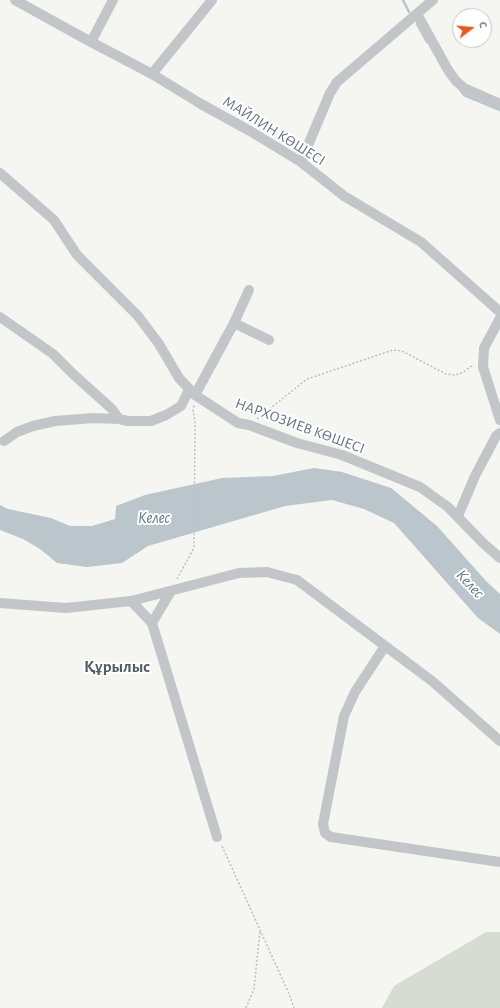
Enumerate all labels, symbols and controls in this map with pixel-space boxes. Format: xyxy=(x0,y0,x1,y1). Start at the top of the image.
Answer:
north arrow xyxy=(452,8,492,48)
text: С xyxy=(477,20,489,29)
street label: МАЙЛИН КӨШЕСІ xyxy=(219,92,329,170)
street label: НАРХОЗИЕВ КӨШЕСІ xyxy=(233,394,367,458)
water label: Келес xyxy=(138,508,170,528)
water label: Келес xyxy=(452,566,488,602)
district label: Құрылыс xyxy=(84,657,150,677)

